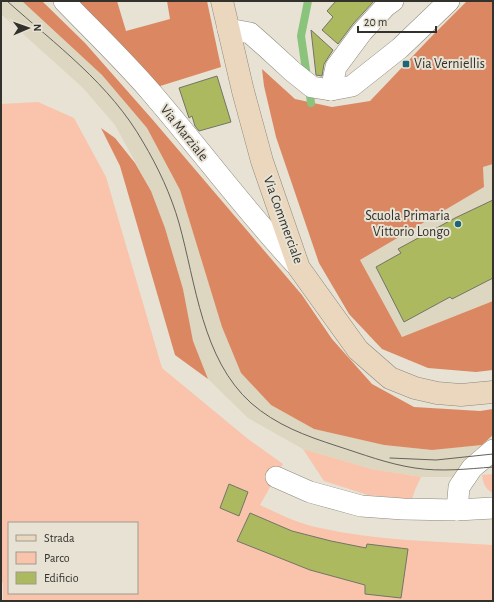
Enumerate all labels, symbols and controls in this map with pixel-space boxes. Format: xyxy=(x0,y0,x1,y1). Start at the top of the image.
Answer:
north arrow xyxy=(8,8,48,48)
scale bar xyxy=(358,8,436,34)
text: 20 m xyxy=(364,16,387,28)
text: N xyxy=(32,24,43,32)
place label: Via Verniellis xyxy=(414,57,485,71)
marker: Via Verniellis xyxy=(401,59,411,69)
street label: Via Marziale xyxy=(157,102,211,164)
street label: Via Commerciale xyxy=(261,174,305,266)
place label: Scuola Primaria Vittorio Longo xyxy=(365,209,451,239)
marker: Scuola Primaria Vittorio Longo xyxy=(453,219,463,229)
legend xyxy=(8,522,138,594)
text: Strada xyxy=(44,532,75,544)
text: Parco xyxy=(44,552,70,564)
text: Edificio xyxy=(44,572,79,584)

